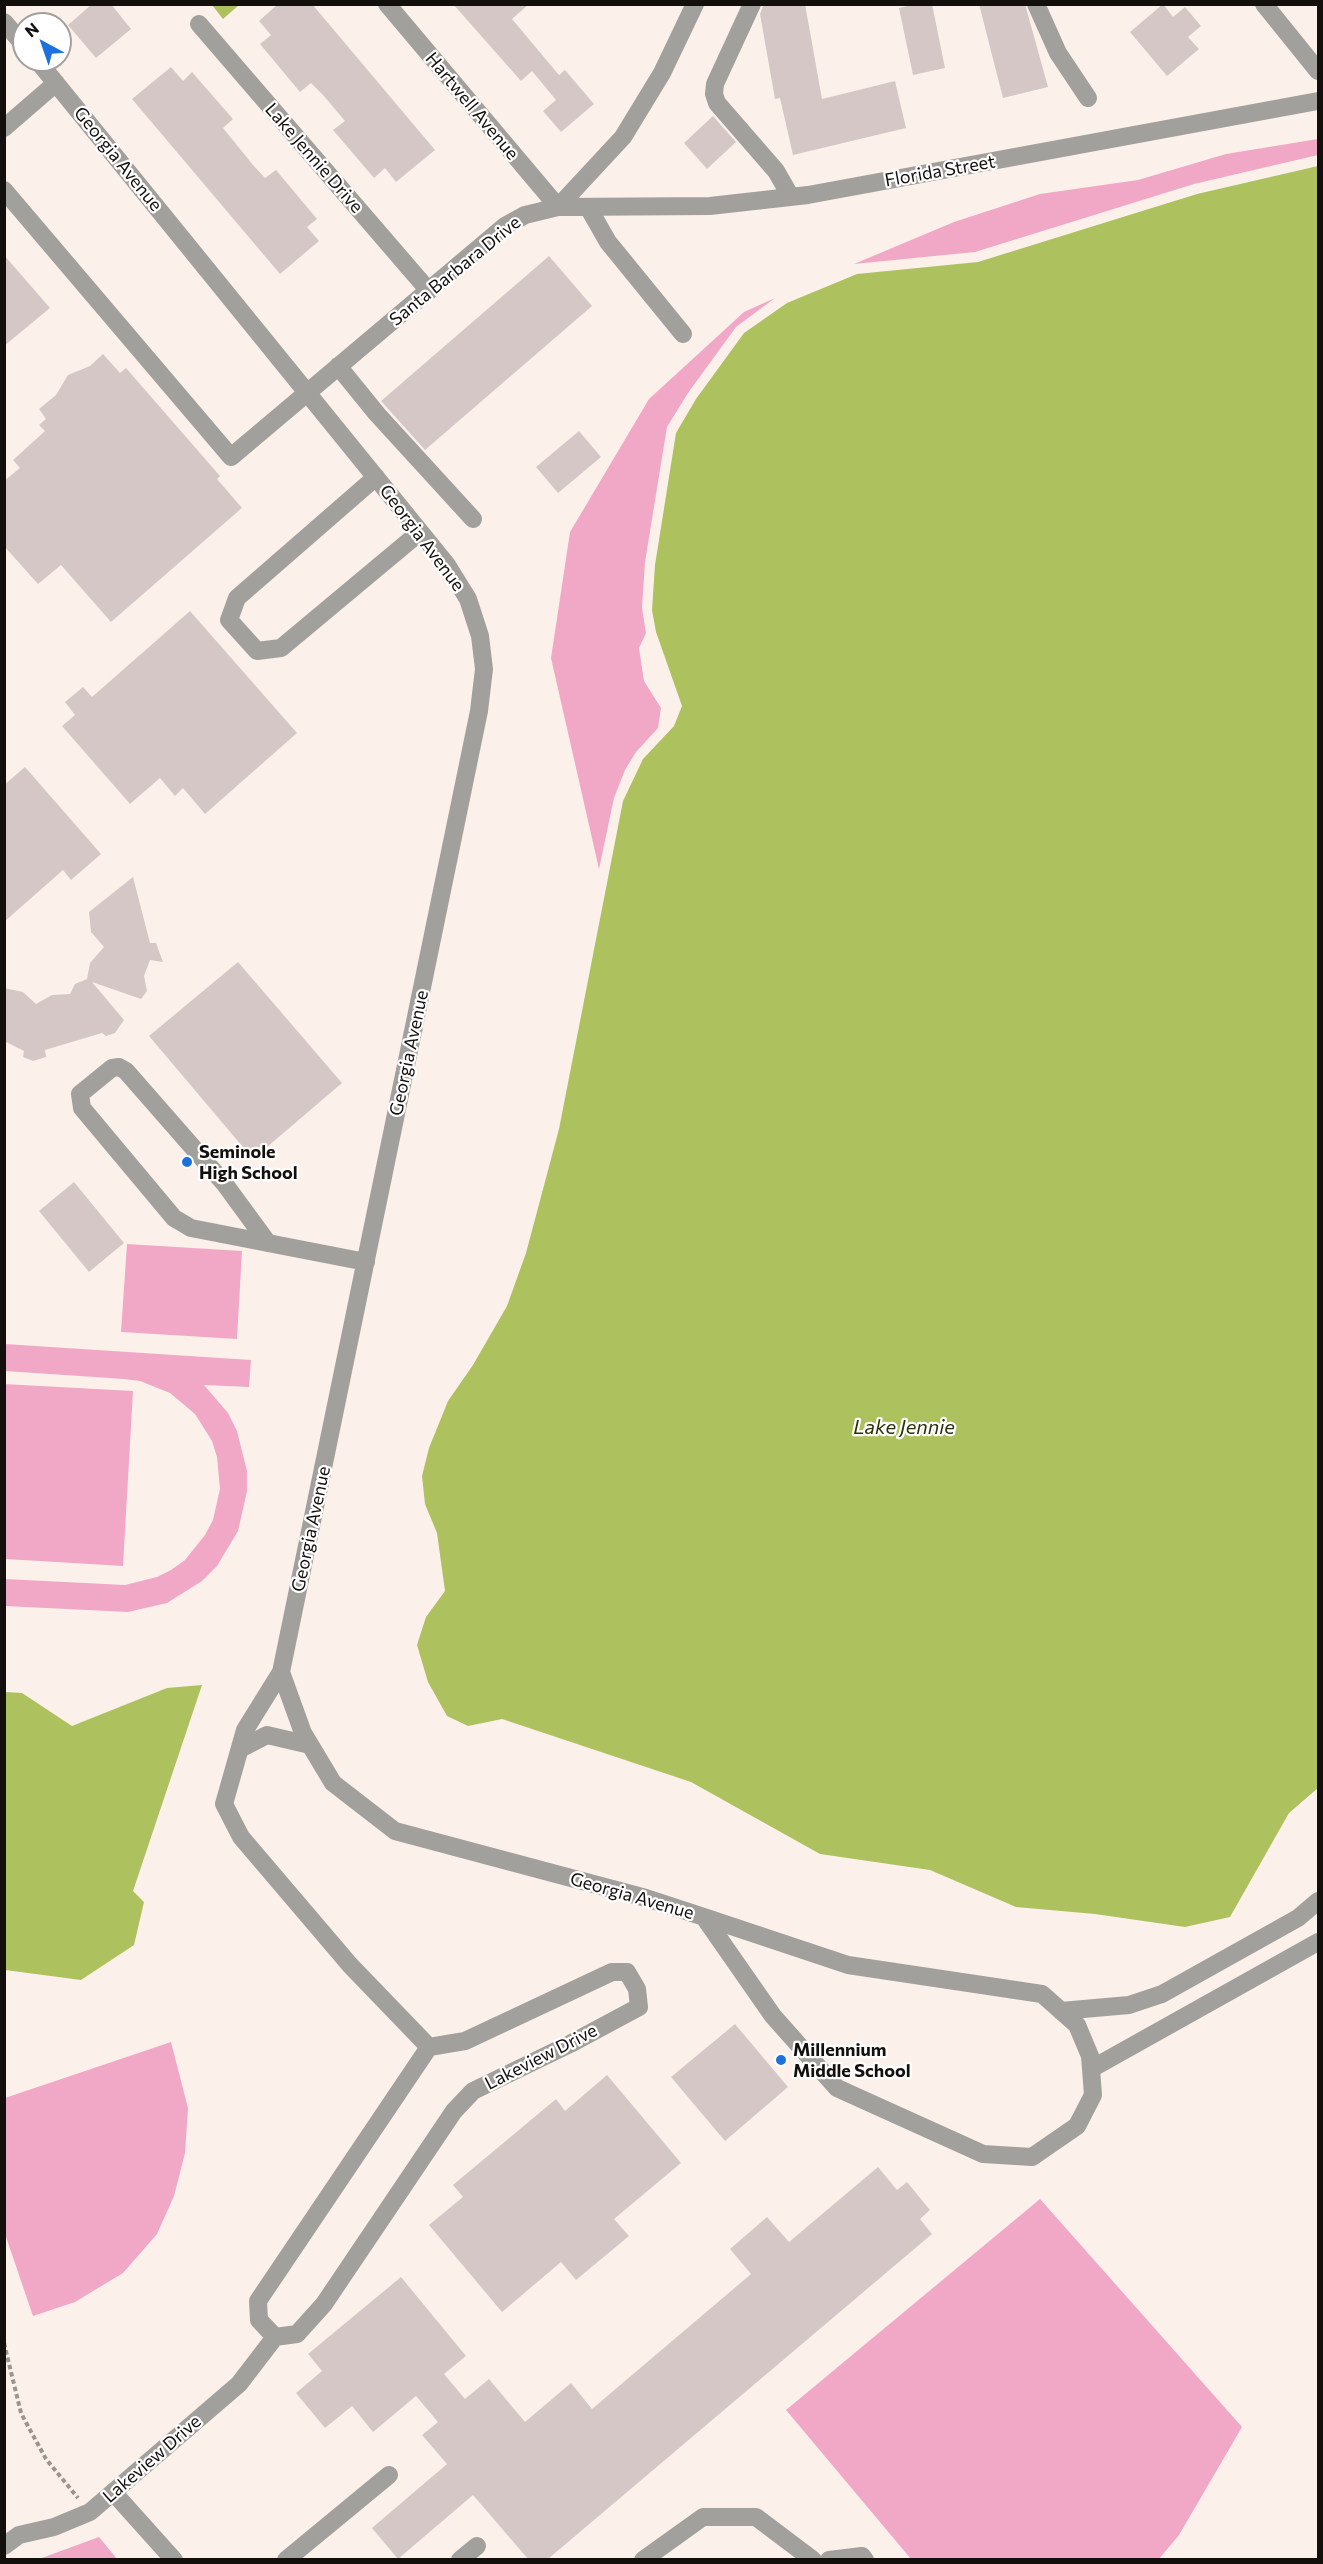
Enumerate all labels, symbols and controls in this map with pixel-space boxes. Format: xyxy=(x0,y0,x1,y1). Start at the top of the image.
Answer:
north arrow xyxy=(12,12,72,72)
text: N xyxy=(21,18,42,40)
street label: Hartwell Avenue xyxy=(421,48,523,164)
street label: Lake Jennie Drive xyxy=(260,99,368,217)
street label: Georgia Avenue xyxy=(69,103,167,215)
street label: Florida Street xyxy=(883,151,997,191)
street label: Santa Barbara Drive xyxy=(385,212,525,330)
street label: Georgia Avenue xyxy=(375,480,469,596)
street label: Georgia Avenue xyxy=(385,988,433,1118)
place label: Seminole High School xyxy=(199,1141,298,1184)
marker: Seminole High School xyxy=(180,1155,194,1169)
water label: Lake Jennie xyxy=(853,1415,955,1439)
street label: Georgia Avenue xyxy=(287,1464,335,1594)
street label: Georgia Avenue xyxy=(568,1868,696,1924)
street label: Lakeview Drive xyxy=(481,2020,601,2094)
place label: Millennium Middle School xyxy=(793,2039,911,2082)
marker: Millennium Middle School xyxy=(774,2053,788,2067)
street label: Lakeview Drive xyxy=(99,2411,205,2507)

